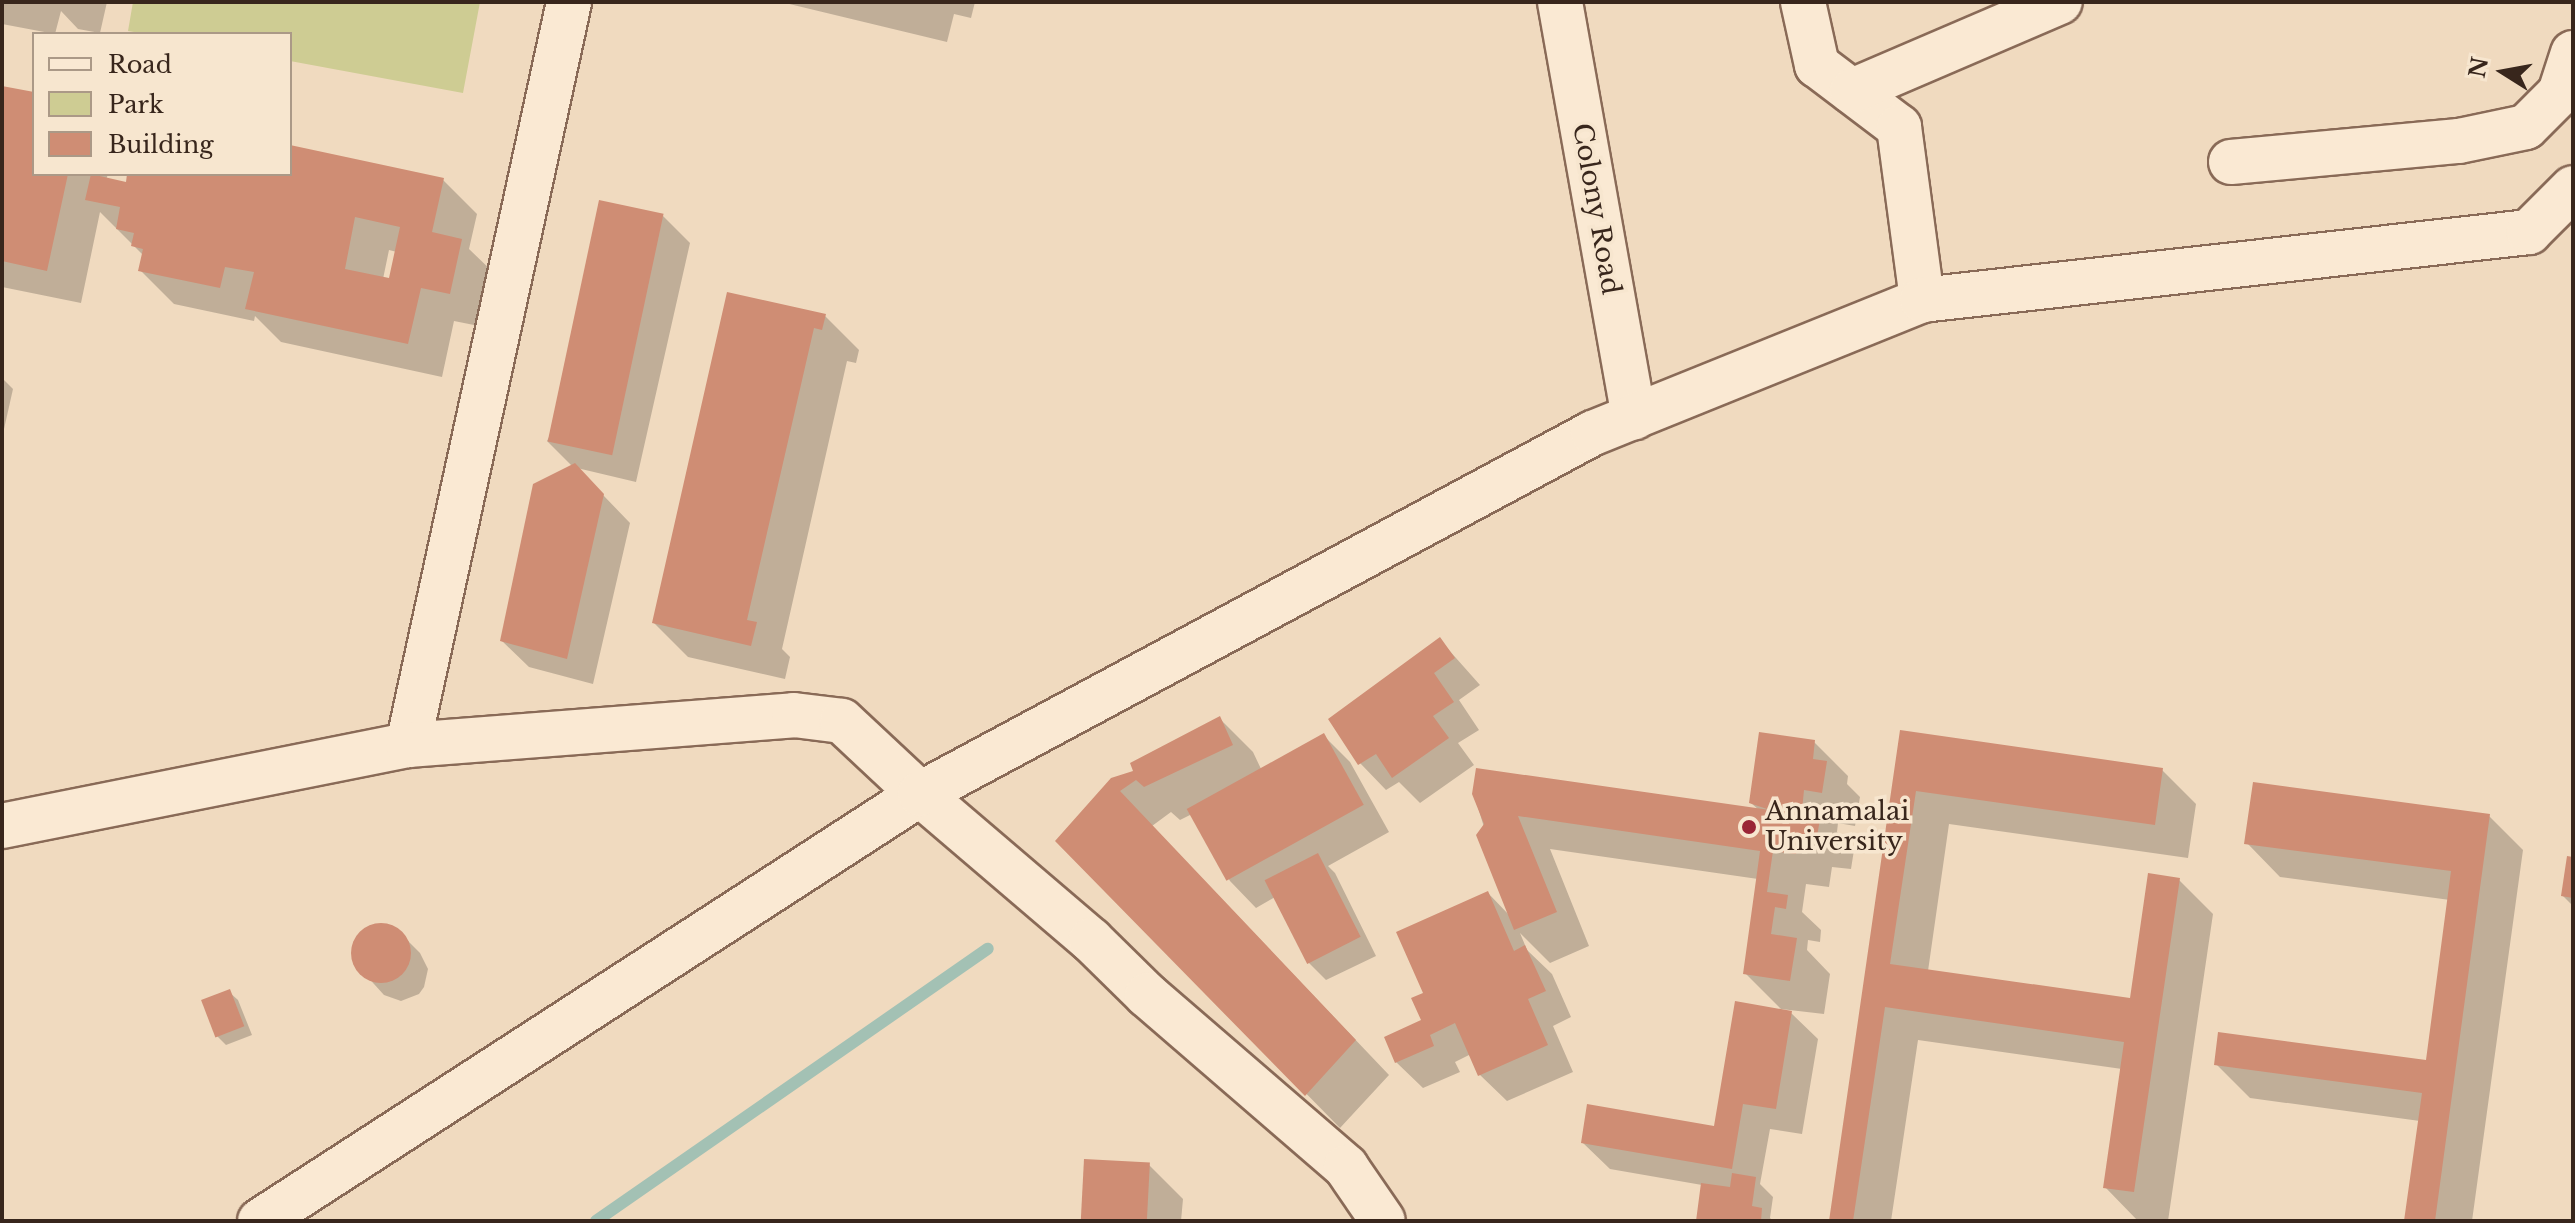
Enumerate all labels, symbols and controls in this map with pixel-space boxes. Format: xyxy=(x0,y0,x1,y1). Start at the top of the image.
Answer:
legend xyxy=(32,32,292,176)
north arrow xyxy=(2463,32,2543,112)
text: Road xyxy=(108,50,172,79)
text: N xyxy=(2464,55,2494,80)
text: Park xyxy=(108,90,164,119)
street label: Colony Road xyxy=(1566,121,1626,297)
text: Building xyxy=(108,130,214,159)
place label: Annamalai University xyxy=(1765,796,1909,858)
marker: Annamalai University xyxy=(1740,818,1758,836)

